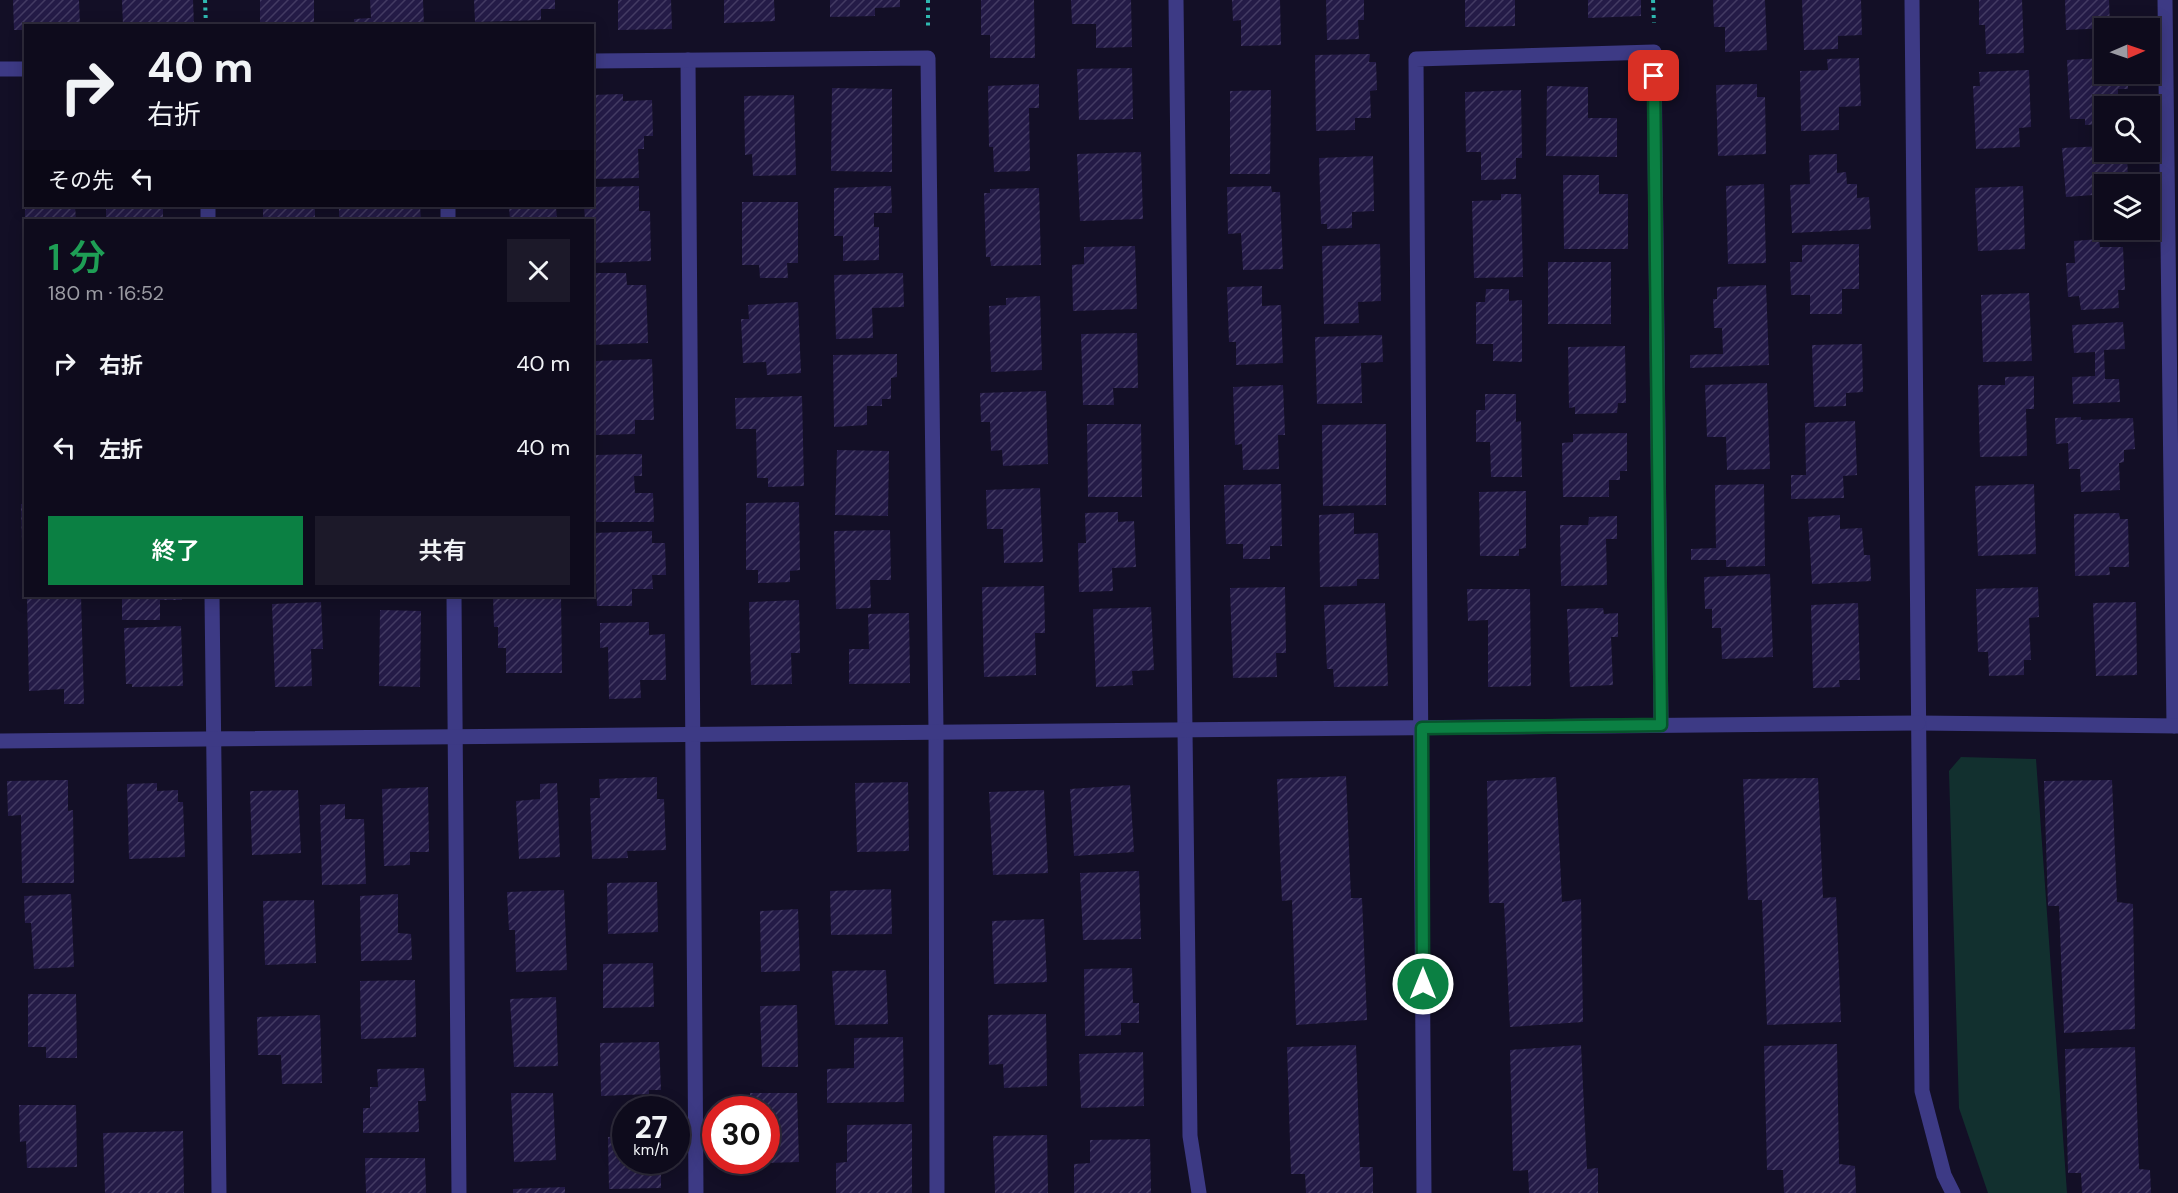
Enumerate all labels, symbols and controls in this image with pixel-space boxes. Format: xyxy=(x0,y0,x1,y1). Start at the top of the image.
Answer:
north arrow xyxy=(2094,18,2160,84)
map controls xyxy=(2094,18,2160,240)
text: 40 m xyxy=(147,40,253,95)
icon: right xyxy=(48,48,126,126)
pin xyxy=(1628,50,1679,101)
icon: arrive xyxy=(1637,59,1670,92)
button: search xyxy=(2094,96,2160,162)
text: 右折 xyxy=(147,97,201,132)
icon: left xyxy=(126,162,159,195)
text: その先 xyxy=(48,166,114,195)
button: layers xyxy=(2094,174,2160,240)
text: 1 分 xyxy=(48,234,105,281)
button: close xyxy=(507,239,570,302)
text: 180 m · 16:52 xyxy=(48,280,164,306)
icon: right xyxy=(48,347,81,380)
text: 40 m xyxy=(516,349,570,378)
text: 右折 xyxy=(99,351,143,380)
icon: left xyxy=(48,431,81,464)
text: 40 m xyxy=(516,433,570,462)
text: 左折 xyxy=(99,435,143,464)
button: 終了 xyxy=(48,516,303,585)
button: 共有 xyxy=(315,516,570,585)
position arrow xyxy=(1391,952,1455,1016)
speed limit sign: 30 xyxy=(702,1096,780,1174)
text: 27 xyxy=(634,1108,668,1147)
text: km/h xyxy=(633,1140,669,1160)

